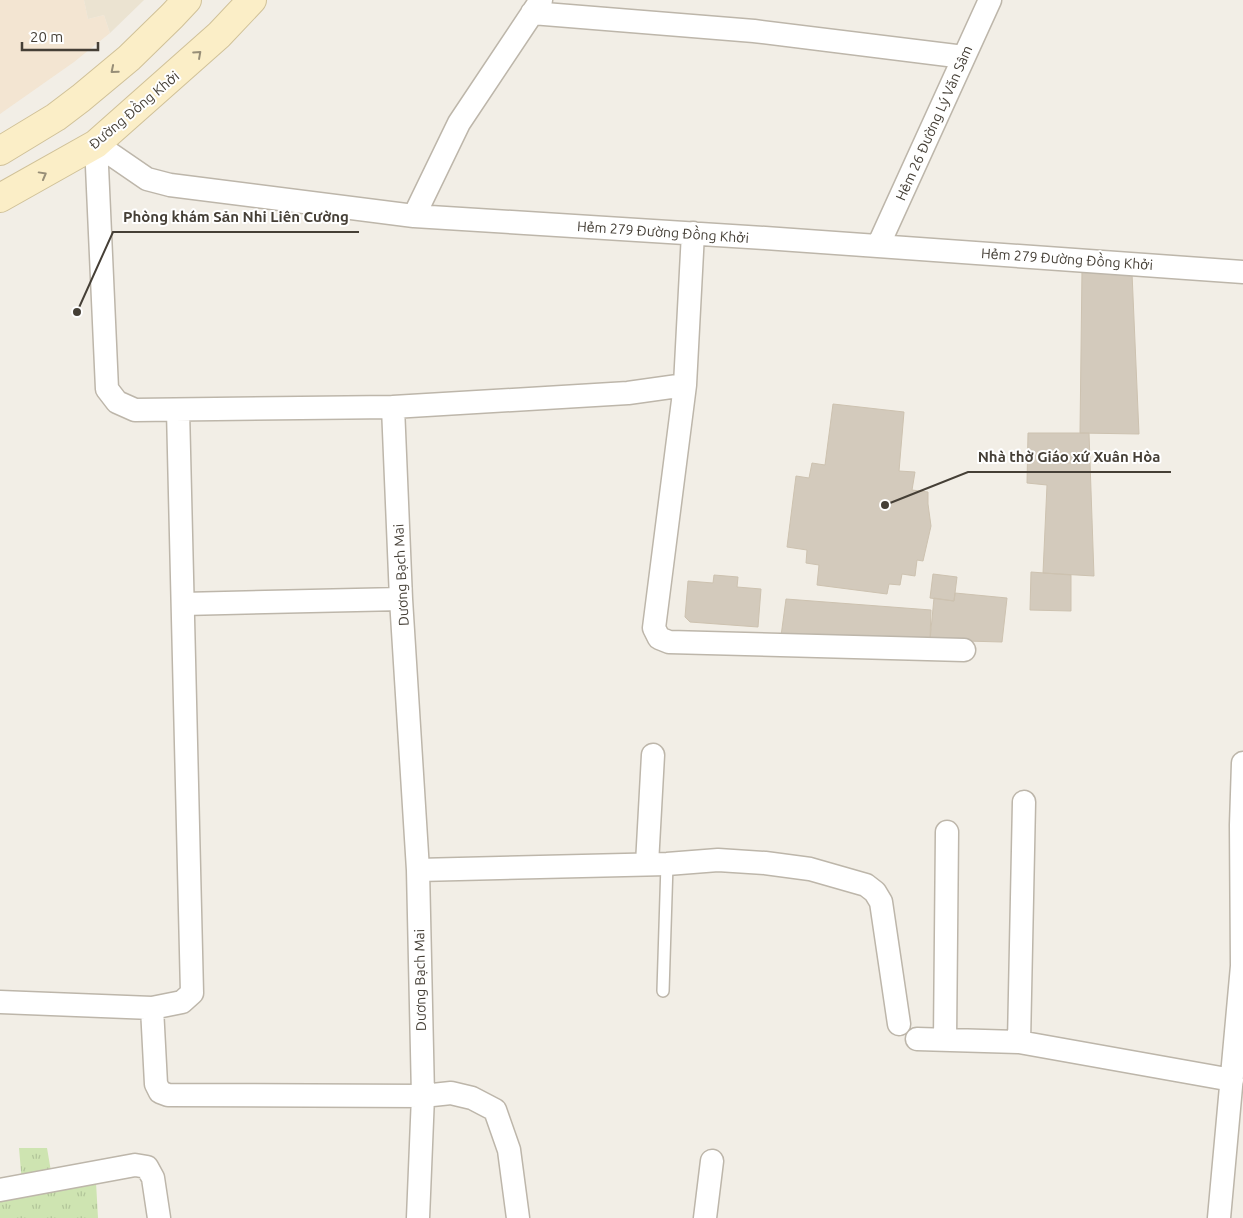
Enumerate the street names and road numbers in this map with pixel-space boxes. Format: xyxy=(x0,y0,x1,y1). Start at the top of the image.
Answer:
street label: Hẻm 26 Đường Lý Văn Sâm xyxy=(892,43,976,203)
street label: Đường Đồng Khởi xyxy=(84,66,182,152)
street label: Hẻm 279 Đường Đồng Khởi xyxy=(577,216,750,246)
street label: Hẻm 279 Đường Đồng Khởi xyxy=(981,243,1154,273)
street label: Dương Bạch Mai xyxy=(390,524,412,626)
street label: Dương Bạch Mai xyxy=(411,929,429,1031)

